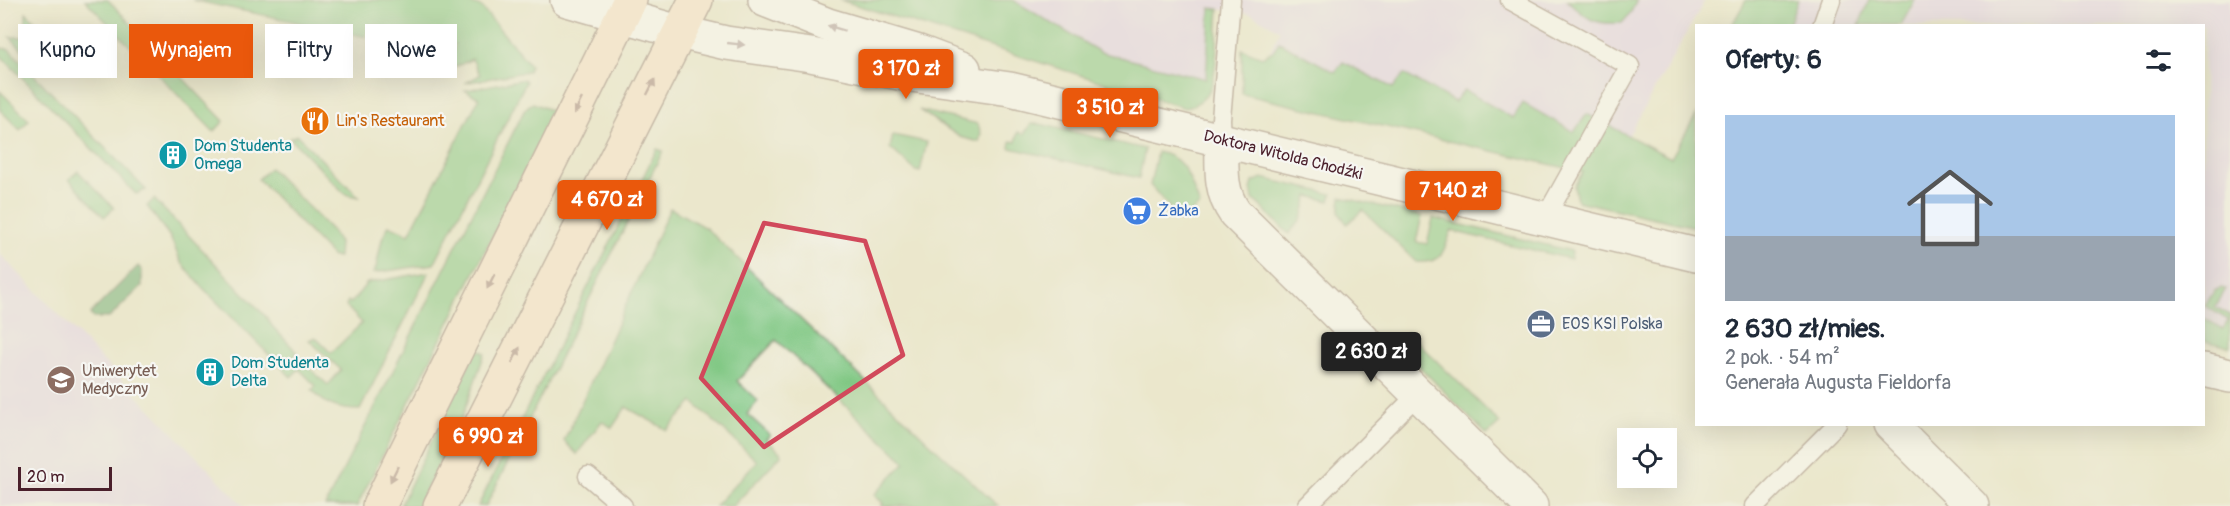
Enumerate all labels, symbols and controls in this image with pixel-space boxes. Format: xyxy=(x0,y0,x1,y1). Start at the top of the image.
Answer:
one-way arrow xyxy=(827,23,845,32)
chip: Kupno xyxy=(18,24,117,78)
chip: Wynajem xyxy=(129,24,253,78)
chip: Filtry xyxy=(265,24,353,78)
chip: Nowe xyxy=(365,24,457,78)
one-way arrow xyxy=(727,39,746,49)
text: Oferty: 6 xyxy=(1725,44,1822,76)
icon: filters xyxy=(2142,44,2175,77)
pin: 3 170 zł xyxy=(844,49,968,100)
text: 3 170 zł xyxy=(872,56,940,81)
one-way arrow xyxy=(647,78,656,95)
pin: 3 510 zł xyxy=(1048,88,1172,139)
text: 3 510 zł xyxy=(1076,95,1144,120)
one-way arrow xyxy=(573,98,583,115)
restaurant icon: Lin's Restaurant xyxy=(299,105,331,137)
place label: Lin's Restaurant xyxy=(336,111,445,131)
street label: Doktora Witolda Chodźki xyxy=(1202,126,1365,184)
place label: Dom Studenta Omega xyxy=(194,136,292,174)
building icon: Dom Studenta Omega xyxy=(157,139,189,171)
icon: home xyxy=(1896,154,2004,262)
pin: 7 140 zł xyxy=(1391,171,1515,222)
text: 7 140 zł xyxy=(1419,178,1487,203)
pin: 4 670 zł xyxy=(545,180,669,231)
text: 4 670 zł xyxy=(571,187,643,212)
supermarket icon: Żabka xyxy=(1121,195,1153,227)
place label: Żabka xyxy=(1158,201,1199,221)
one-way arrow xyxy=(486,272,495,289)
office icon: EOS KSI Polska xyxy=(1525,308,1557,340)
text: 2 630 zł/mies. xyxy=(1725,313,1885,345)
place label: EOS KSI Polska xyxy=(1562,314,1663,334)
pin: 2 630 zł xyxy=(1309,332,1433,383)
text: 2 630 zł xyxy=(1335,339,1407,364)
text: 2 pok. · 54 m² xyxy=(1725,345,1840,370)
one-way arrow xyxy=(512,346,521,363)
place label: Dom Studenta Delta xyxy=(231,353,329,391)
building icon: Dom Studenta Delta xyxy=(194,356,226,388)
place label: Uniwerytet Medyczny xyxy=(82,361,157,399)
school or university icon: Uniwerytet Medyczny xyxy=(45,364,77,396)
text: Generała Augusta Fieldorfa xyxy=(1725,370,1951,395)
pin: 6 990 zł xyxy=(426,417,550,468)
text: 6 990 zł xyxy=(453,424,523,449)
map controls xyxy=(1617,428,1677,488)
button: locate xyxy=(1617,428,1677,488)
scale bar xyxy=(18,464,112,492)
one-way arrow xyxy=(390,466,399,483)
text: 20 m xyxy=(27,467,65,487)

